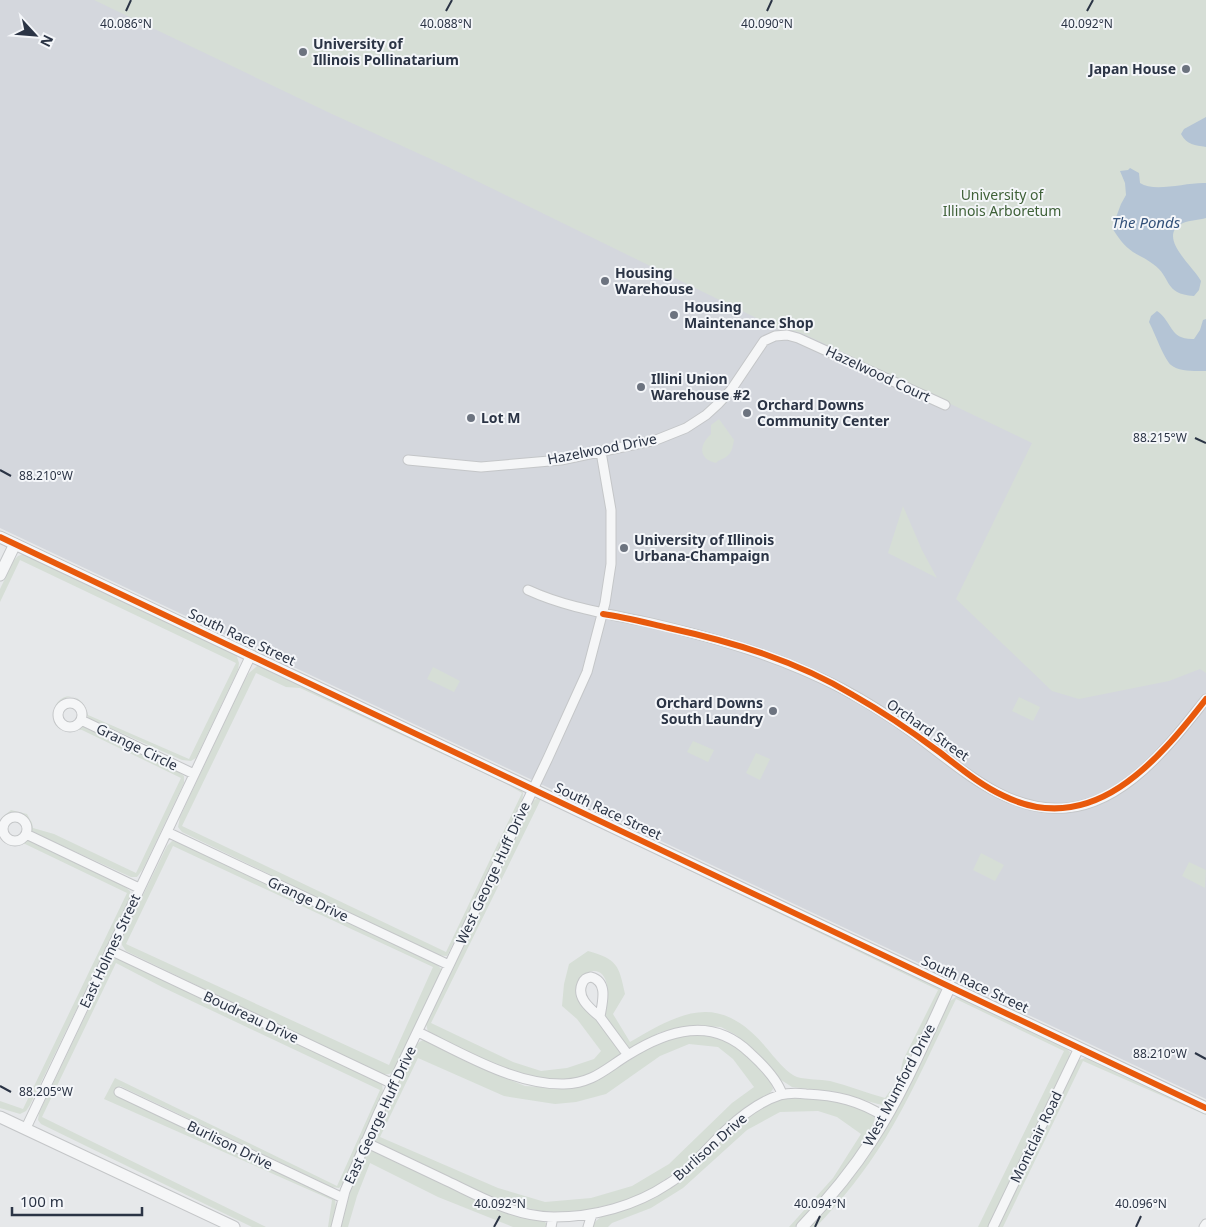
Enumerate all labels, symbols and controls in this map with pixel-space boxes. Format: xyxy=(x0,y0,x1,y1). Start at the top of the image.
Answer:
north arrow xyxy=(10,10,60,60)
text: 40.086°N xyxy=(100,15,152,32)
text: 40.088°N xyxy=(420,15,472,32)
text: 40.090°N xyxy=(741,15,793,32)
text: 40.092°N xyxy=(1061,15,1113,32)
text: N xyxy=(36,32,58,50)
place label: University of Illinois Pollinatarium xyxy=(313,34,459,69)
marker: University of Illinois Pollinatarium xyxy=(297,46,309,58)
place label: Japan House xyxy=(1087,59,1176,78)
marker: Japan House xyxy=(1180,63,1192,75)
park label: University of Illinois Arboretum xyxy=(943,185,1061,220)
water label: The Ponds xyxy=(1112,212,1181,232)
place label: Housing Warehouse xyxy=(615,263,693,298)
marker: Housing Warehouse xyxy=(599,275,611,287)
place label: Housing Maintenance Shop xyxy=(684,297,814,332)
marker: Housing Maintenance Shop xyxy=(668,309,680,321)
street label: Hazelwood Court xyxy=(823,341,934,406)
place label: Illini Union Warehouse #2 xyxy=(651,369,750,404)
marker: Illini Union Warehouse #2 xyxy=(635,381,647,393)
place label: Orchard Downs Community Center xyxy=(757,395,890,430)
marker: Orchard Downs Community Center xyxy=(741,407,753,419)
place label: Lot M xyxy=(481,408,521,427)
marker: Lot M xyxy=(465,412,477,424)
street label: Hazelwood Drive xyxy=(546,429,658,468)
text: 88.215°W xyxy=(1133,429,1187,446)
text: 88.210°W xyxy=(19,467,73,484)
place label: University of Illinois Urbana-Champaign xyxy=(634,530,774,565)
marker: University of Illinois Urbana-Champaign xyxy=(618,542,630,554)
street label: South Race Street xyxy=(186,603,299,670)
place label: Orchard Downs South Laundry xyxy=(656,693,763,728)
street label: Orchard Street xyxy=(883,694,973,765)
marker: Orchard Downs South Laundry xyxy=(767,705,779,717)
street label: Grange Circle xyxy=(93,719,181,775)
street label: South Race Street xyxy=(552,777,665,844)
street label: West George Huff Drive xyxy=(451,798,534,947)
street label: Grange Drive xyxy=(265,872,352,926)
street label: East Holmes Street xyxy=(75,891,144,1011)
street label: South Race Street xyxy=(919,950,1032,1017)
street label: Boudreau Drive xyxy=(201,986,302,1047)
street label: West Mumford Drive xyxy=(858,1020,939,1149)
street label: East George Huff Drive xyxy=(339,1043,420,1187)
text: 88.210°W xyxy=(1133,1045,1187,1062)
text: 88.205°W xyxy=(19,1083,73,1100)
street label: Montclair Road xyxy=(1005,1088,1066,1186)
street label: Burlison Drive xyxy=(669,1108,751,1185)
street label: Burlison Drive xyxy=(184,1116,276,1173)
scale bar xyxy=(12,1184,142,1216)
text: 100 m xyxy=(20,1191,64,1211)
text: 40.092°N xyxy=(474,1195,526,1212)
text: 40.094°N xyxy=(794,1195,846,1212)
text: 40.096°N xyxy=(1115,1195,1167,1212)

